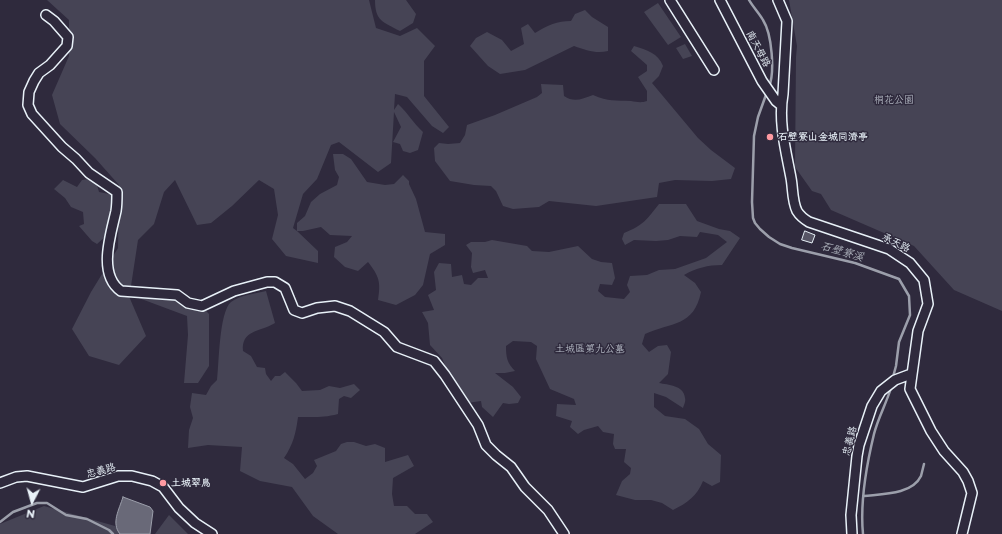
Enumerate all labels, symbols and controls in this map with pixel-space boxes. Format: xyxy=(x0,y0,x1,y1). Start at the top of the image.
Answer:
street label: 南天母路 xyxy=(743,29,773,69)
park label: 桐花公園 xyxy=(874,94,914,106)
place label: 石壁寮山金城同濟亭 xyxy=(778,131,868,143)
marker: 石壁寮山金城同濟亭 xyxy=(765,132,775,142)
street label: 承天路 xyxy=(880,231,912,255)
water label: 石壁寮溪 xyxy=(819,240,865,264)
park label: 土城區第九公墓 xyxy=(555,343,625,355)
street label: 忠義路 xyxy=(841,425,859,457)
street label: 忠義路 xyxy=(85,461,117,481)
place label: 土城翠鳥 xyxy=(171,477,211,489)
marker: 土城翠鳥 xyxy=(158,478,168,488)
north arrow xyxy=(12,482,52,522)
text: N xyxy=(25,506,36,523)

